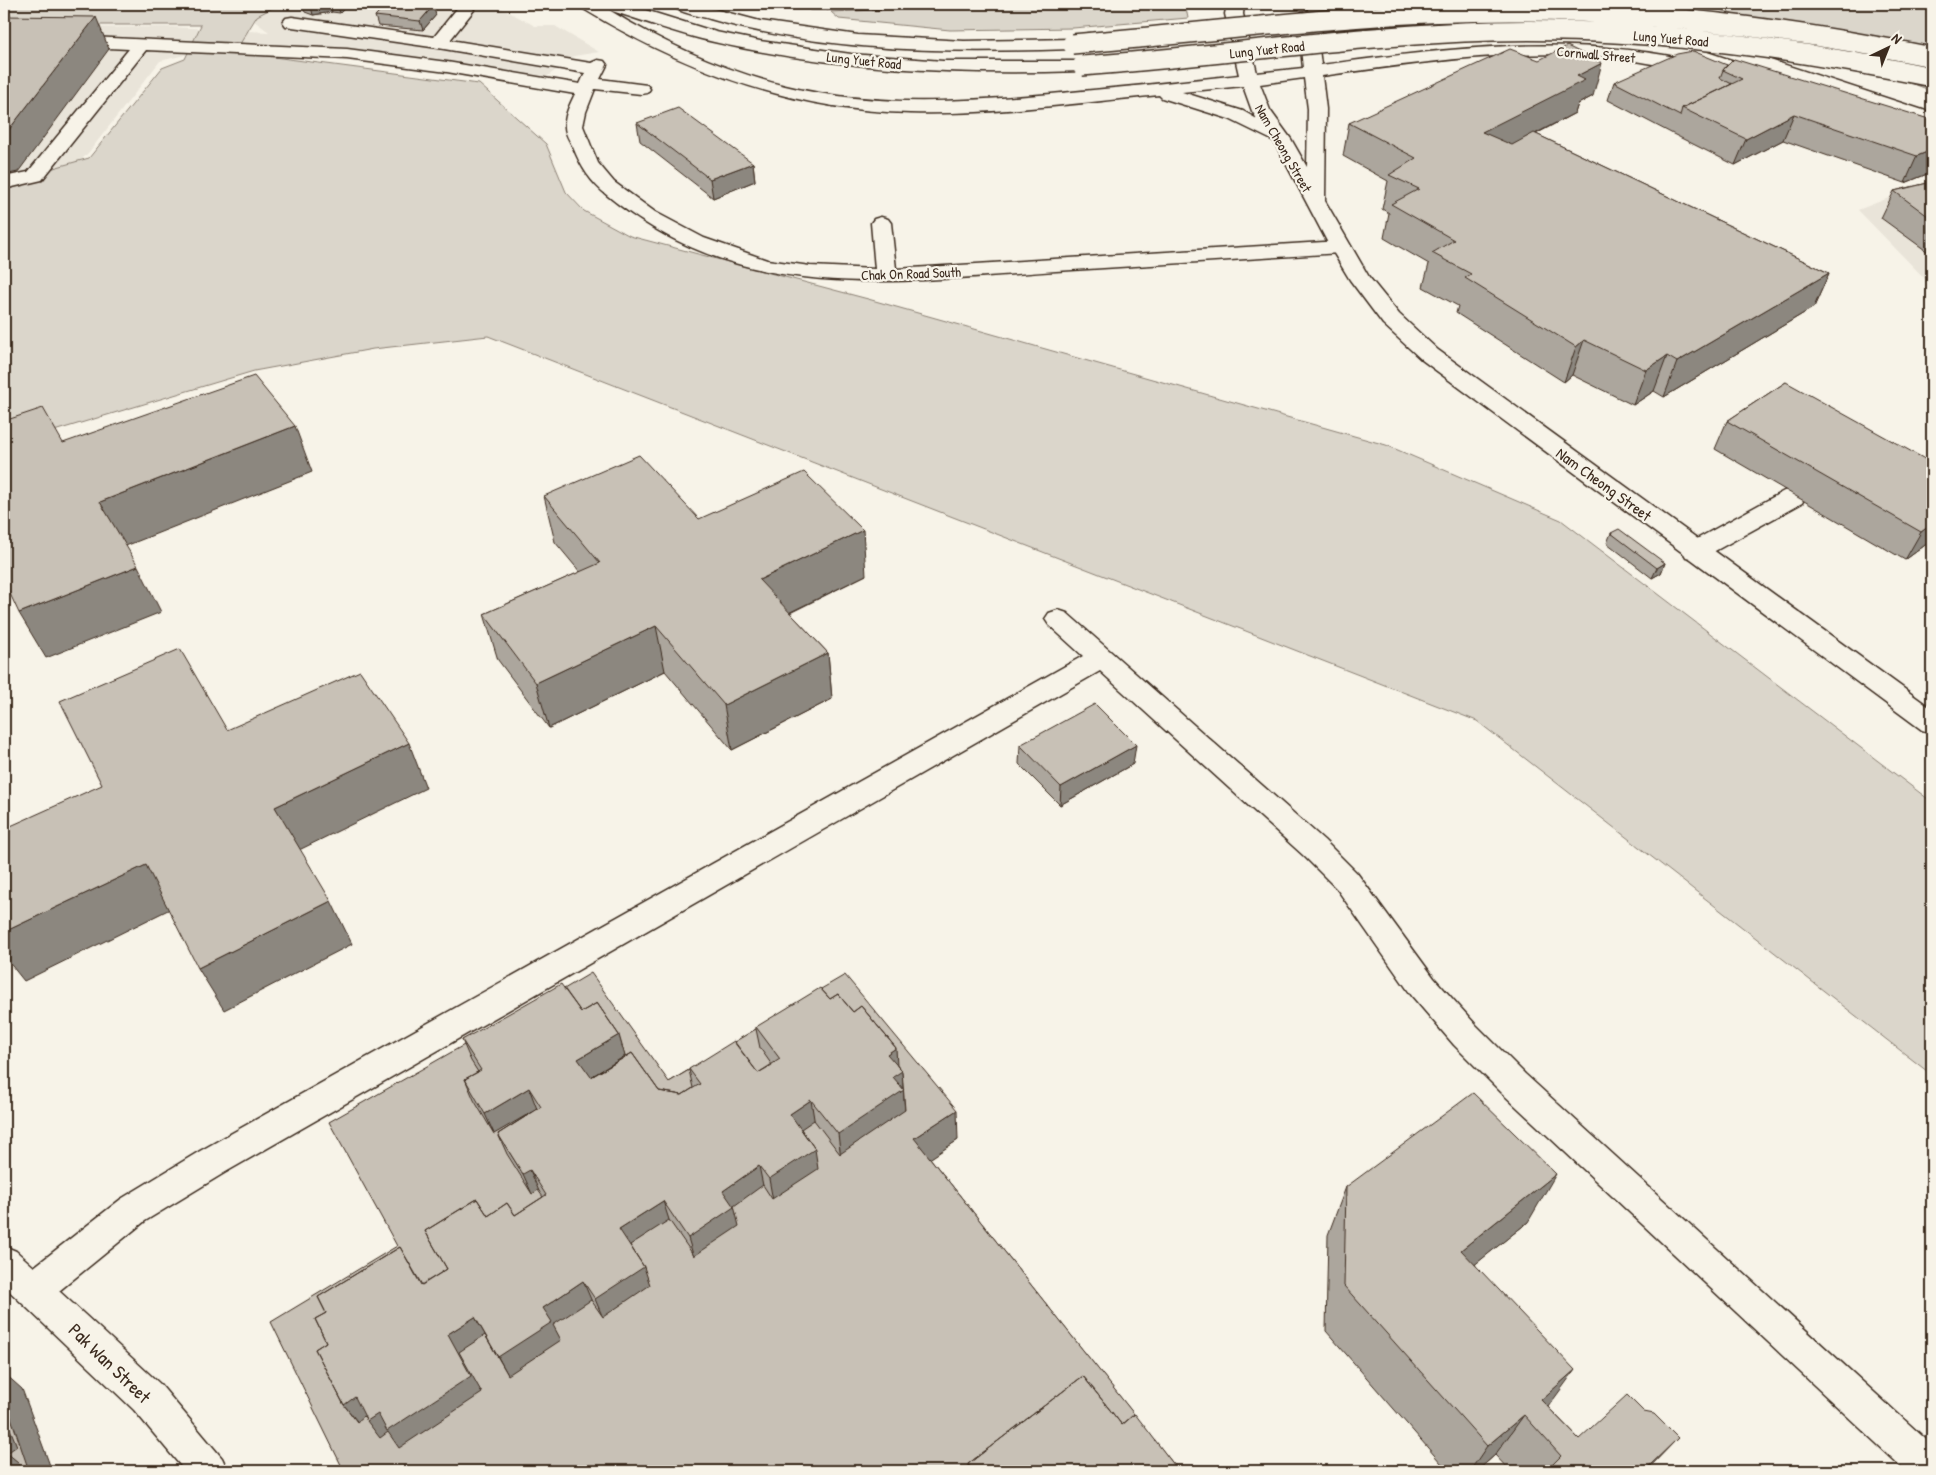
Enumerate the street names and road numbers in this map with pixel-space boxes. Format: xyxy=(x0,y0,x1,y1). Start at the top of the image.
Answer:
street label: Lung Yuet Road xyxy=(1633,25,1710,52)
street label: Lung Yuet Road xyxy=(1229,36,1306,63)
street label: Cornwall Street xyxy=(1556,41,1636,67)
street label: Lung Yuet Road xyxy=(826,47,903,74)
street label: Nam Cheong Street xyxy=(1250,100,1317,196)
street label: Chak On Road South xyxy=(861,262,961,284)
street label: Nam Cheong Street xyxy=(1552,442,1657,526)
street label: Pak Wan Street xyxy=(63,1317,157,1409)

